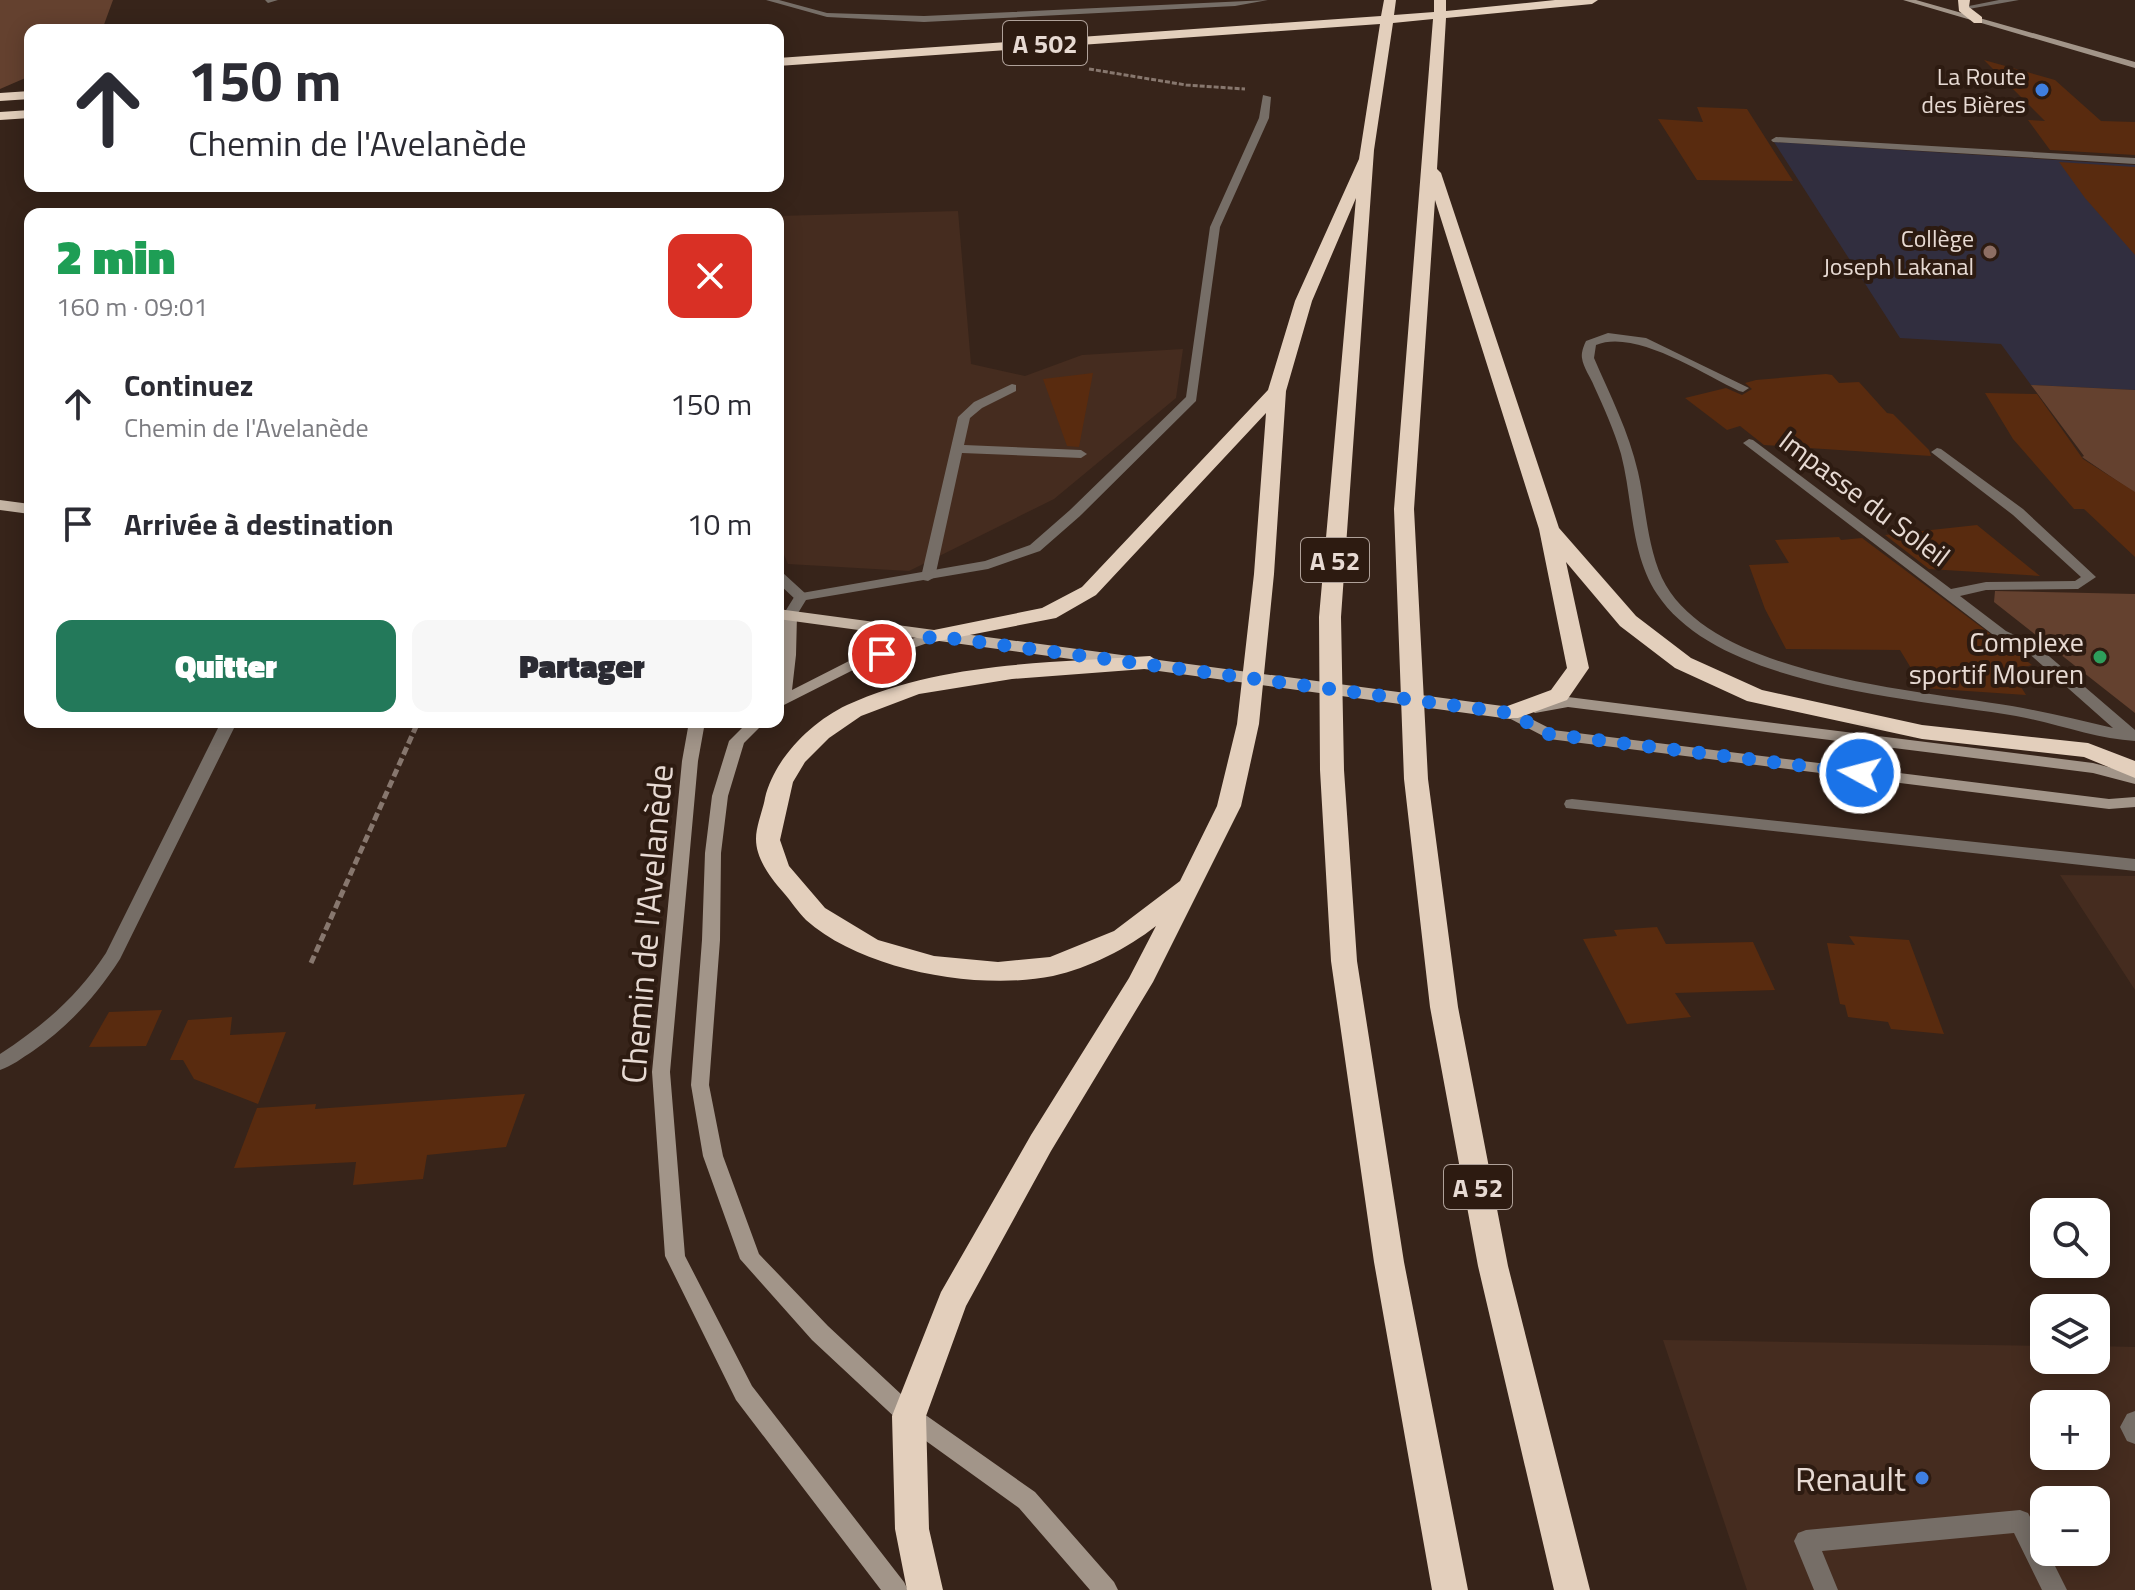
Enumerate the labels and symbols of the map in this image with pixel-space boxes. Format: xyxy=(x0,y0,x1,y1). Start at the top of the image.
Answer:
road number: A 502 xyxy=(1003,21,1087,65)
place label: La Route des Bières xyxy=(1921,58,2026,122)
marker: La Route des Bières xyxy=(2033,81,2051,99)
place label: Collège Joseph Lakanal xyxy=(1823,220,1974,284)
marker: Collège Joseph Lakanal xyxy=(1981,243,1999,261)
street label: Impasse du Soleil xyxy=(1770,419,1960,577)
road number: A 52 xyxy=(1301,538,1369,582)
pin xyxy=(848,620,916,688)
place label: Complexe sportif Mouren xyxy=(1909,620,2084,695)
marker: Complexe sportif Mouren xyxy=(2091,648,2109,666)
position arrow xyxy=(1818,731,1902,815)
street label: Chemin de l'Avelanède xyxy=(606,762,686,1086)
road number: A 52 xyxy=(1444,1165,1512,1209)
place label: Renault xyxy=(1795,1452,1906,1504)
marker: Renault xyxy=(1913,1469,1931,1487)

